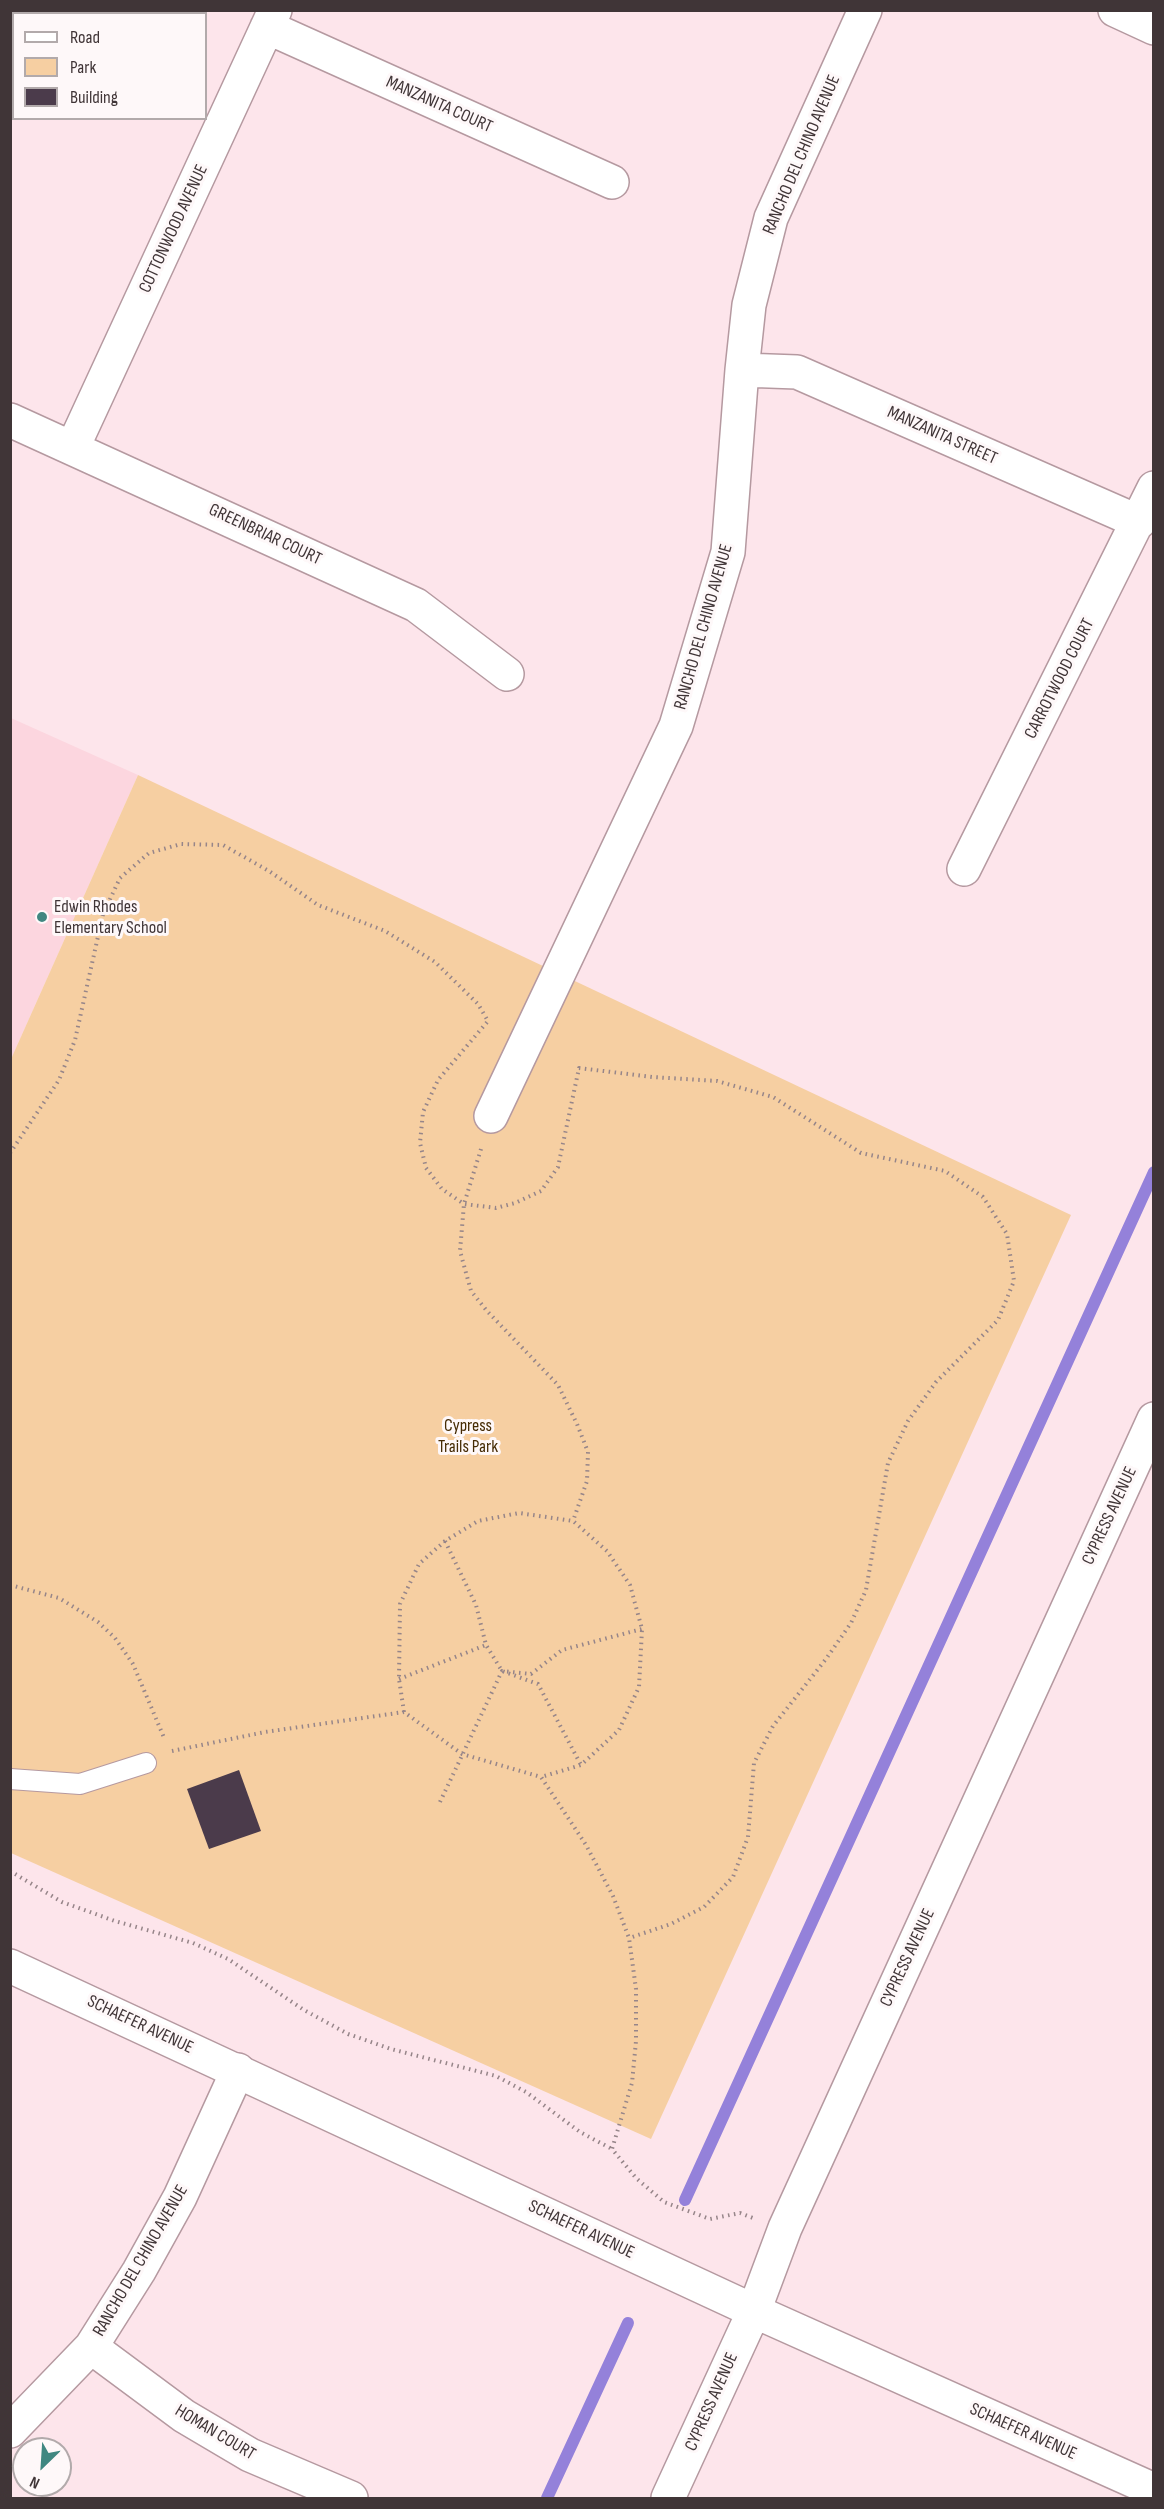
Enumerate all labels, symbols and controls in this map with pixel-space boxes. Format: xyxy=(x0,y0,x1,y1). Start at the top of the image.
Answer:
legend xyxy=(12,12,207,120)
text: Road xyxy=(70,27,100,48)
text: Park xyxy=(70,57,96,78)
street label: MANZANITA COURT xyxy=(382,72,496,138)
street label: RANCHO DEL CHINO AVENUE xyxy=(759,72,845,238)
text: Building xyxy=(70,87,118,108)
street label: COTTONWOOD AVENUE xyxy=(135,161,213,297)
street label: MANZANITA STREET xyxy=(884,402,1000,470)
street label: GREENBRIAR COURT xyxy=(205,499,325,571)
street label: RANCHO DEL CHINO AVENUE xyxy=(670,542,738,712)
street label: CARROTWOOD COURT xyxy=(1020,615,1100,743)
place label: Edwin Rhodes Elementary School xyxy=(54,896,167,938)
marker: Edwin Rhodes Elementary School xyxy=(35,910,49,924)
park label: Cypress Trails Park xyxy=(438,1415,498,1458)
street label: CYPRESS AVENUE xyxy=(1078,1464,1142,1568)
street label: CYPRESS AVENUE xyxy=(876,1906,940,2010)
street label: SCHAEFER AVENUE xyxy=(84,1991,196,2059)
street label: RANCHO DEL CHINO AVENUE xyxy=(89,2182,193,2340)
street label: SCHAEFER AVENUE xyxy=(525,2196,637,2264)
street label: CYPRESS AVENUE xyxy=(681,2349,743,2455)
street label: SCHAEFER AVENUE xyxy=(966,2399,1080,2465)
street label: HOMAN COURT xyxy=(171,2401,259,2465)
north arrow xyxy=(12,2437,72,2497)
text: N xyxy=(27,2472,43,2492)

